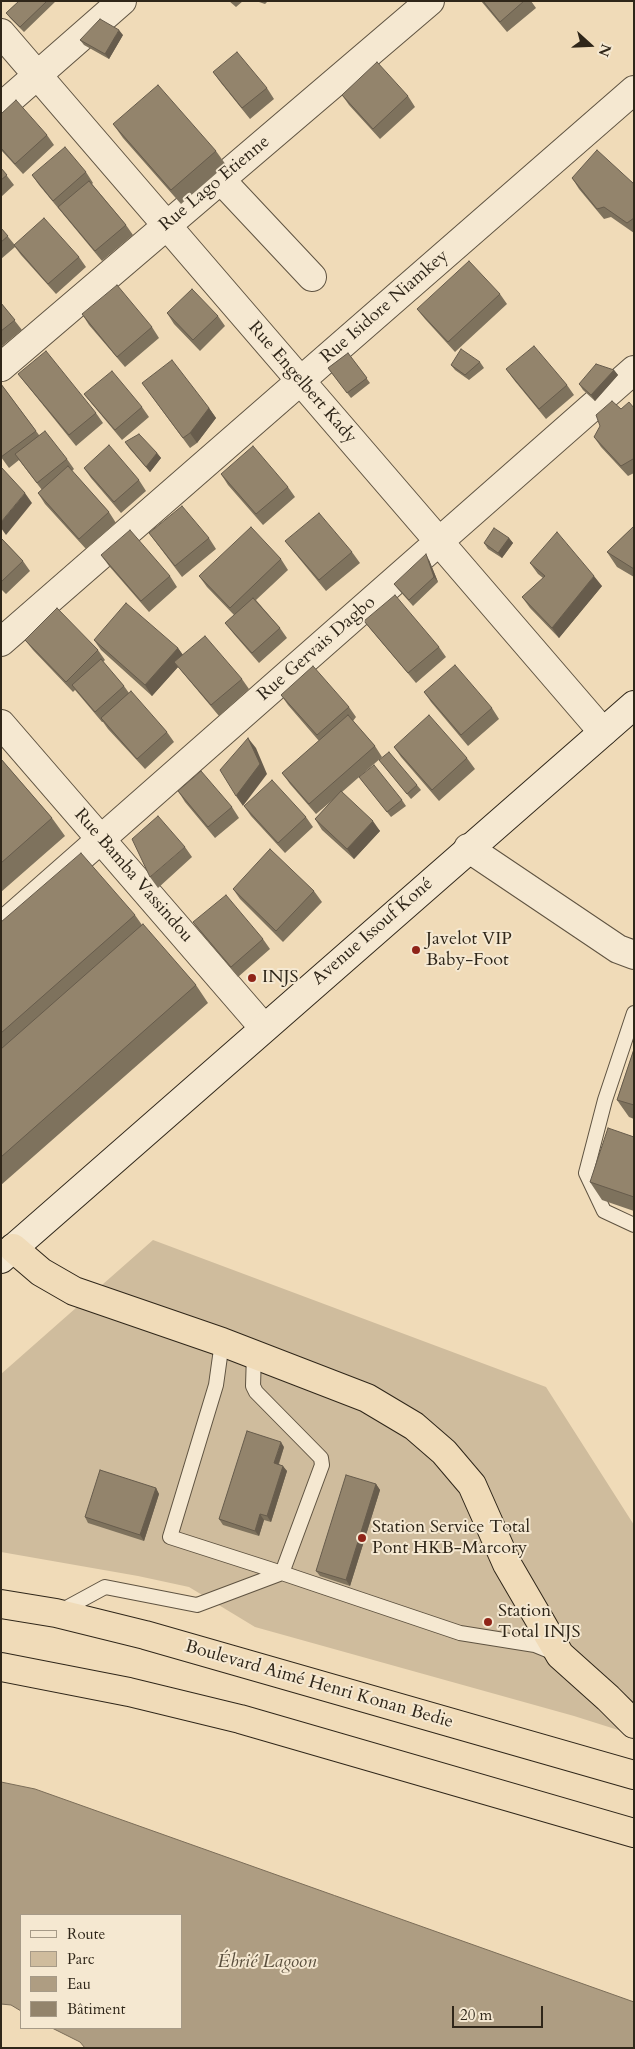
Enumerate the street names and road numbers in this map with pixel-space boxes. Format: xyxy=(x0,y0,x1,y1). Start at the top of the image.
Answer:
street label: Rue Lago Etienne xyxy=(155,132,275,236)
street label: Rue Isidore Niamkey xyxy=(317,246,453,368)
street label: Rue Engelbert Kady xyxy=(243,318,361,448)
street label: Rue Gervais Dagbo xyxy=(254,592,380,706)
street label: Rue Bamba Vassindou xyxy=(69,805,197,947)
street label: Avenue Issouf Koné xyxy=(308,874,438,990)
street label: Boulevard Aimé Henri Konan Bedie xyxy=(182,1636,456,1734)

